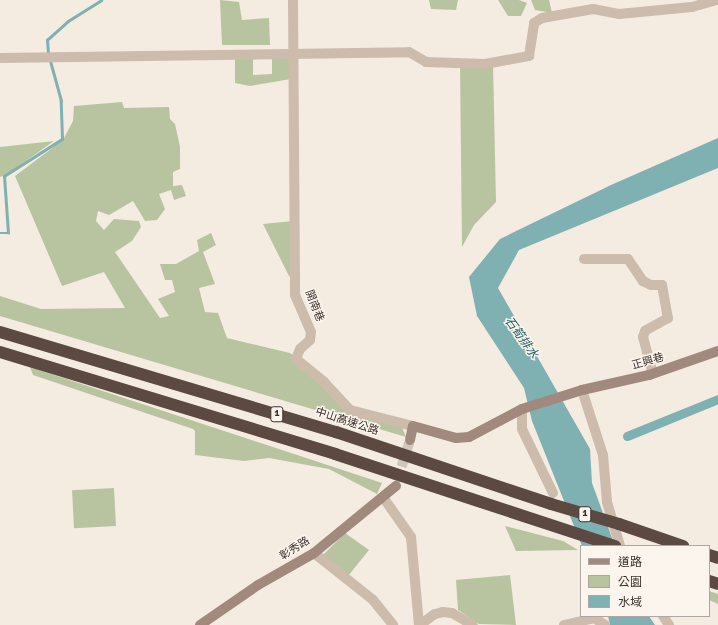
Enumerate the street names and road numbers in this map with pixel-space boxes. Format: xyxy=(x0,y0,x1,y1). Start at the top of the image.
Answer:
street label: 開南巷 xyxy=(302,288,326,324)
street label: 正興巷 xyxy=(630,351,666,373)
road number: 1 xyxy=(270,406,284,422)
street label: 中山高速公路 xyxy=(314,406,380,438)
road number: 1 xyxy=(578,506,592,522)
street label: 彰秀路 xyxy=(278,535,312,563)

